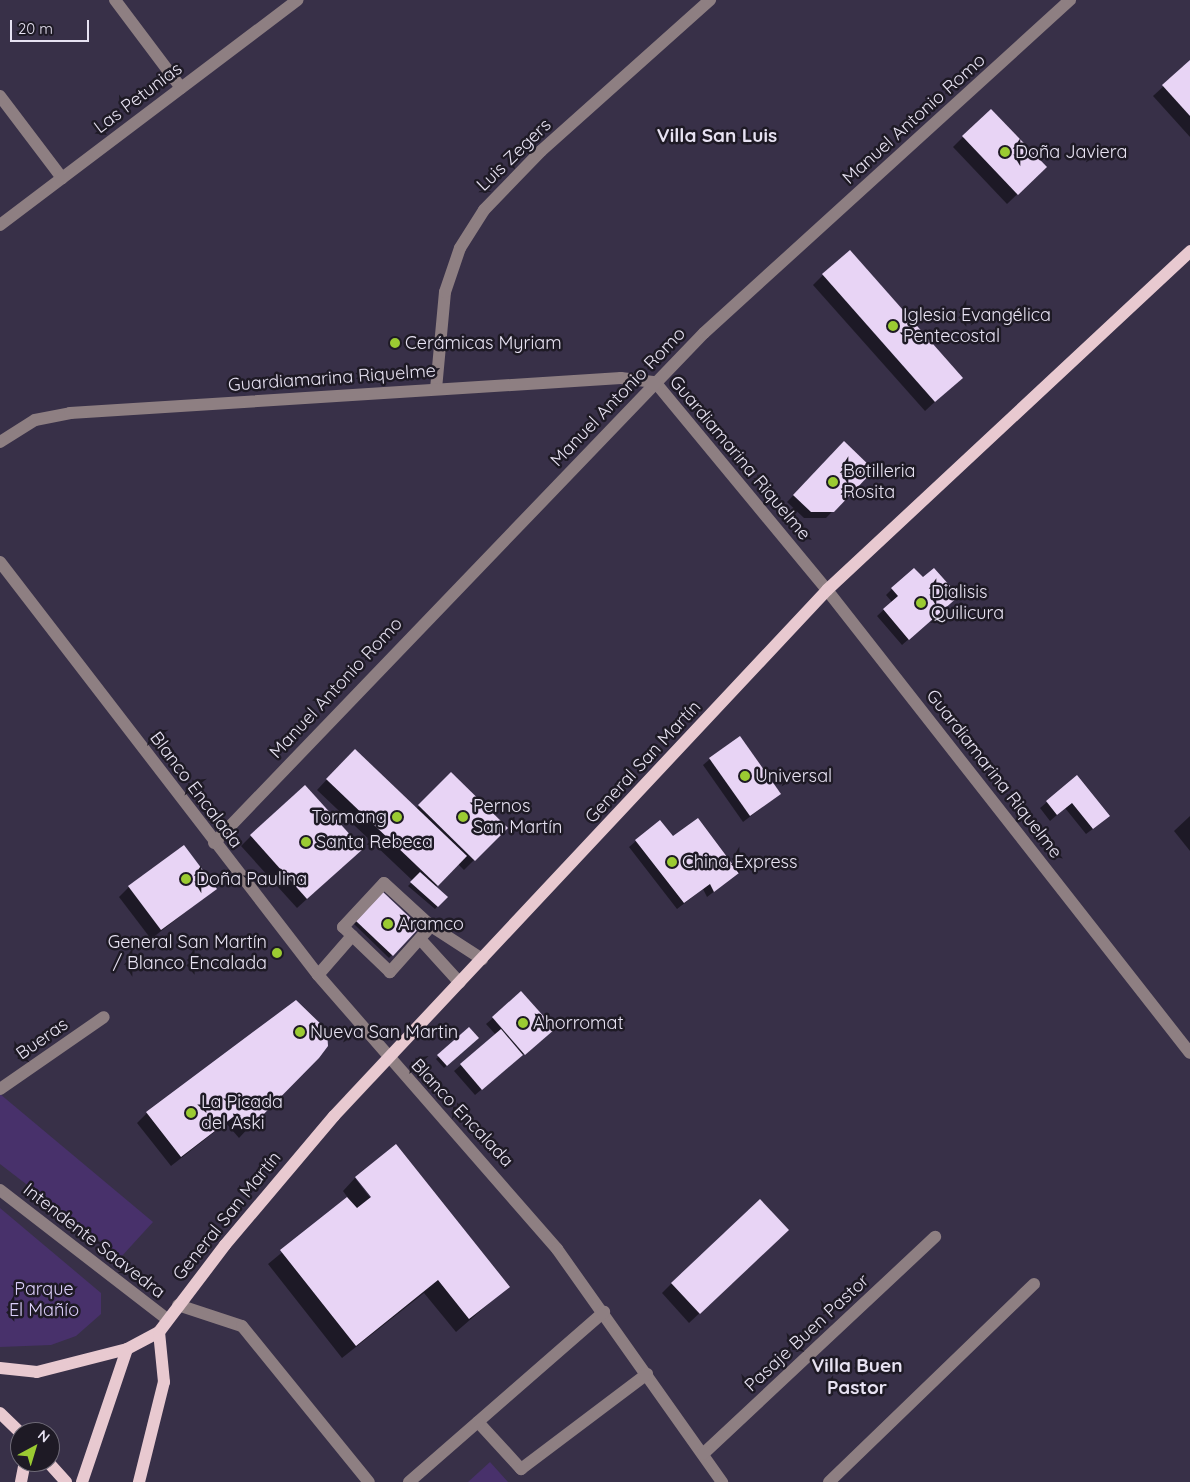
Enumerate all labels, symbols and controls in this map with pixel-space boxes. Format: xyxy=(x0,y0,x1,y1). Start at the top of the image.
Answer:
scale bar xyxy=(12,10,91,42)
text: 20 m xyxy=(18,19,53,38)
street label: Manuel Antonio Romo xyxy=(838,49,990,189)
street label: Las Petunias xyxy=(90,58,186,138)
street label: Luis Zegers xyxy=(472,114,556,196)
district label: Villa San Luis xyxy=(657,125,777,147)
place label: Doña Javiera xyxy=(1015,141,1127,163)
marker: Doña Javiera xyxy=(999,146,1011,158)
place label: Iglesia Evangélica Pentecostal xyxy=(903,305,1051,348)
marker: Iglesia Evangélica Pentecostal xyxy=(887,320,899,332)
street label: Manuel Antonio Romo xyxy=(546,323,690,471)
place label: Cerámicas Myriam xyxy=(405,332,562,354)
marker: Cerámicas Myriam xyxy=(389,337,401,349)
street label: Guardiamarina Riquelme xyxy=(227,360,437,396)
street label: Guardiamarina Riquelme xyxy=(665,371,815,545)
place label: Botilleria Rosita xyxy=(843,461,915,504)
marker: Botilleria Rosita xyxy=(827,476,839,488)
place label: Dialisis Quilicura xyxy=(931,582,1004,624)
marker: Dialisis Quilicura xyxy=(915,597,927,609)
street label: Manuel Antonio Romo xyxy=(265,613,407,763)
street label: Guardiamarina Riquelme xyxy=(921,685,1067,863)
street label: General San Martín xyxy=(581,696,705,828)
street label: Blanco Encalada xyxy=(145,728,247,852)
place label: Universal xyxy=(755,765,832,787)
marker: Universal xyxy=(739,770,751,782)
place label: Pernos San Martín xyxy=(473,796,562,839)
place label: Tormang xyxy=(312,806,387,828)
marker: Tormang xyxy=(391,811,403,823)
marker: Pernos San Martín xyxy=(457,811,469,823)
place label: Santa Rebeca xyxy=(316,831,433,853)
marker: Santa Rebeca xyxy=(300,836,312,848)
place label: China Express xyxy=(682,851,797,873)
marker: China Express xyxy=(666,856,678,868)
place label: Doña Paulina xyxy=(196,868,307,890)
marker: Doña Paulina xyxy=(180,873,192,885)
place label: Aramco xyxy=(398,913,464,935)
marker: Aramco xyxy=(382,918,394,930)
place label: General San Martín / Blanco Encalada xyxy=(108,932,267,974)
marker: General San Martín / Blanco Encalada xyxy=(271,947,283,959)
place label: Ahorromat xyxy=(533,1012,624,1034)
street label: Bueras xyxy=(12,1013,72,1065)
marker: Ahorromat xyxy=(517,1017,529,1029)
place label: Nueva San Martin xyxy=(310,1021,458,1043)
marker: Nueva San Martin xyxy=(294,1026,306,1038)
street label: Blanco Encalada xyxy=(406,1054,518,1172)
place label: La Picada del Aski xyxy=(201,1092,283,1134)
marker: La Picada del Aski xyxy=(185,1107,197,1119)
street label: General San Martín xyxy=(168,1147,286,1285)
street label: Intendente Saavedra xyxy=(19,1179,169,1303)
street label: Pasaje Buen Pastor xyxy=(740,1270,874,1396)
park label: Parque El Mañío xyxy=(9,1279,79,1322)
district label: Villa Buen Pastor xyxy=(811,1355,903,1399)
north arrow xyxy=(10,1422,60,1472)
text: N xyxy=(34,1426,53,1446)

